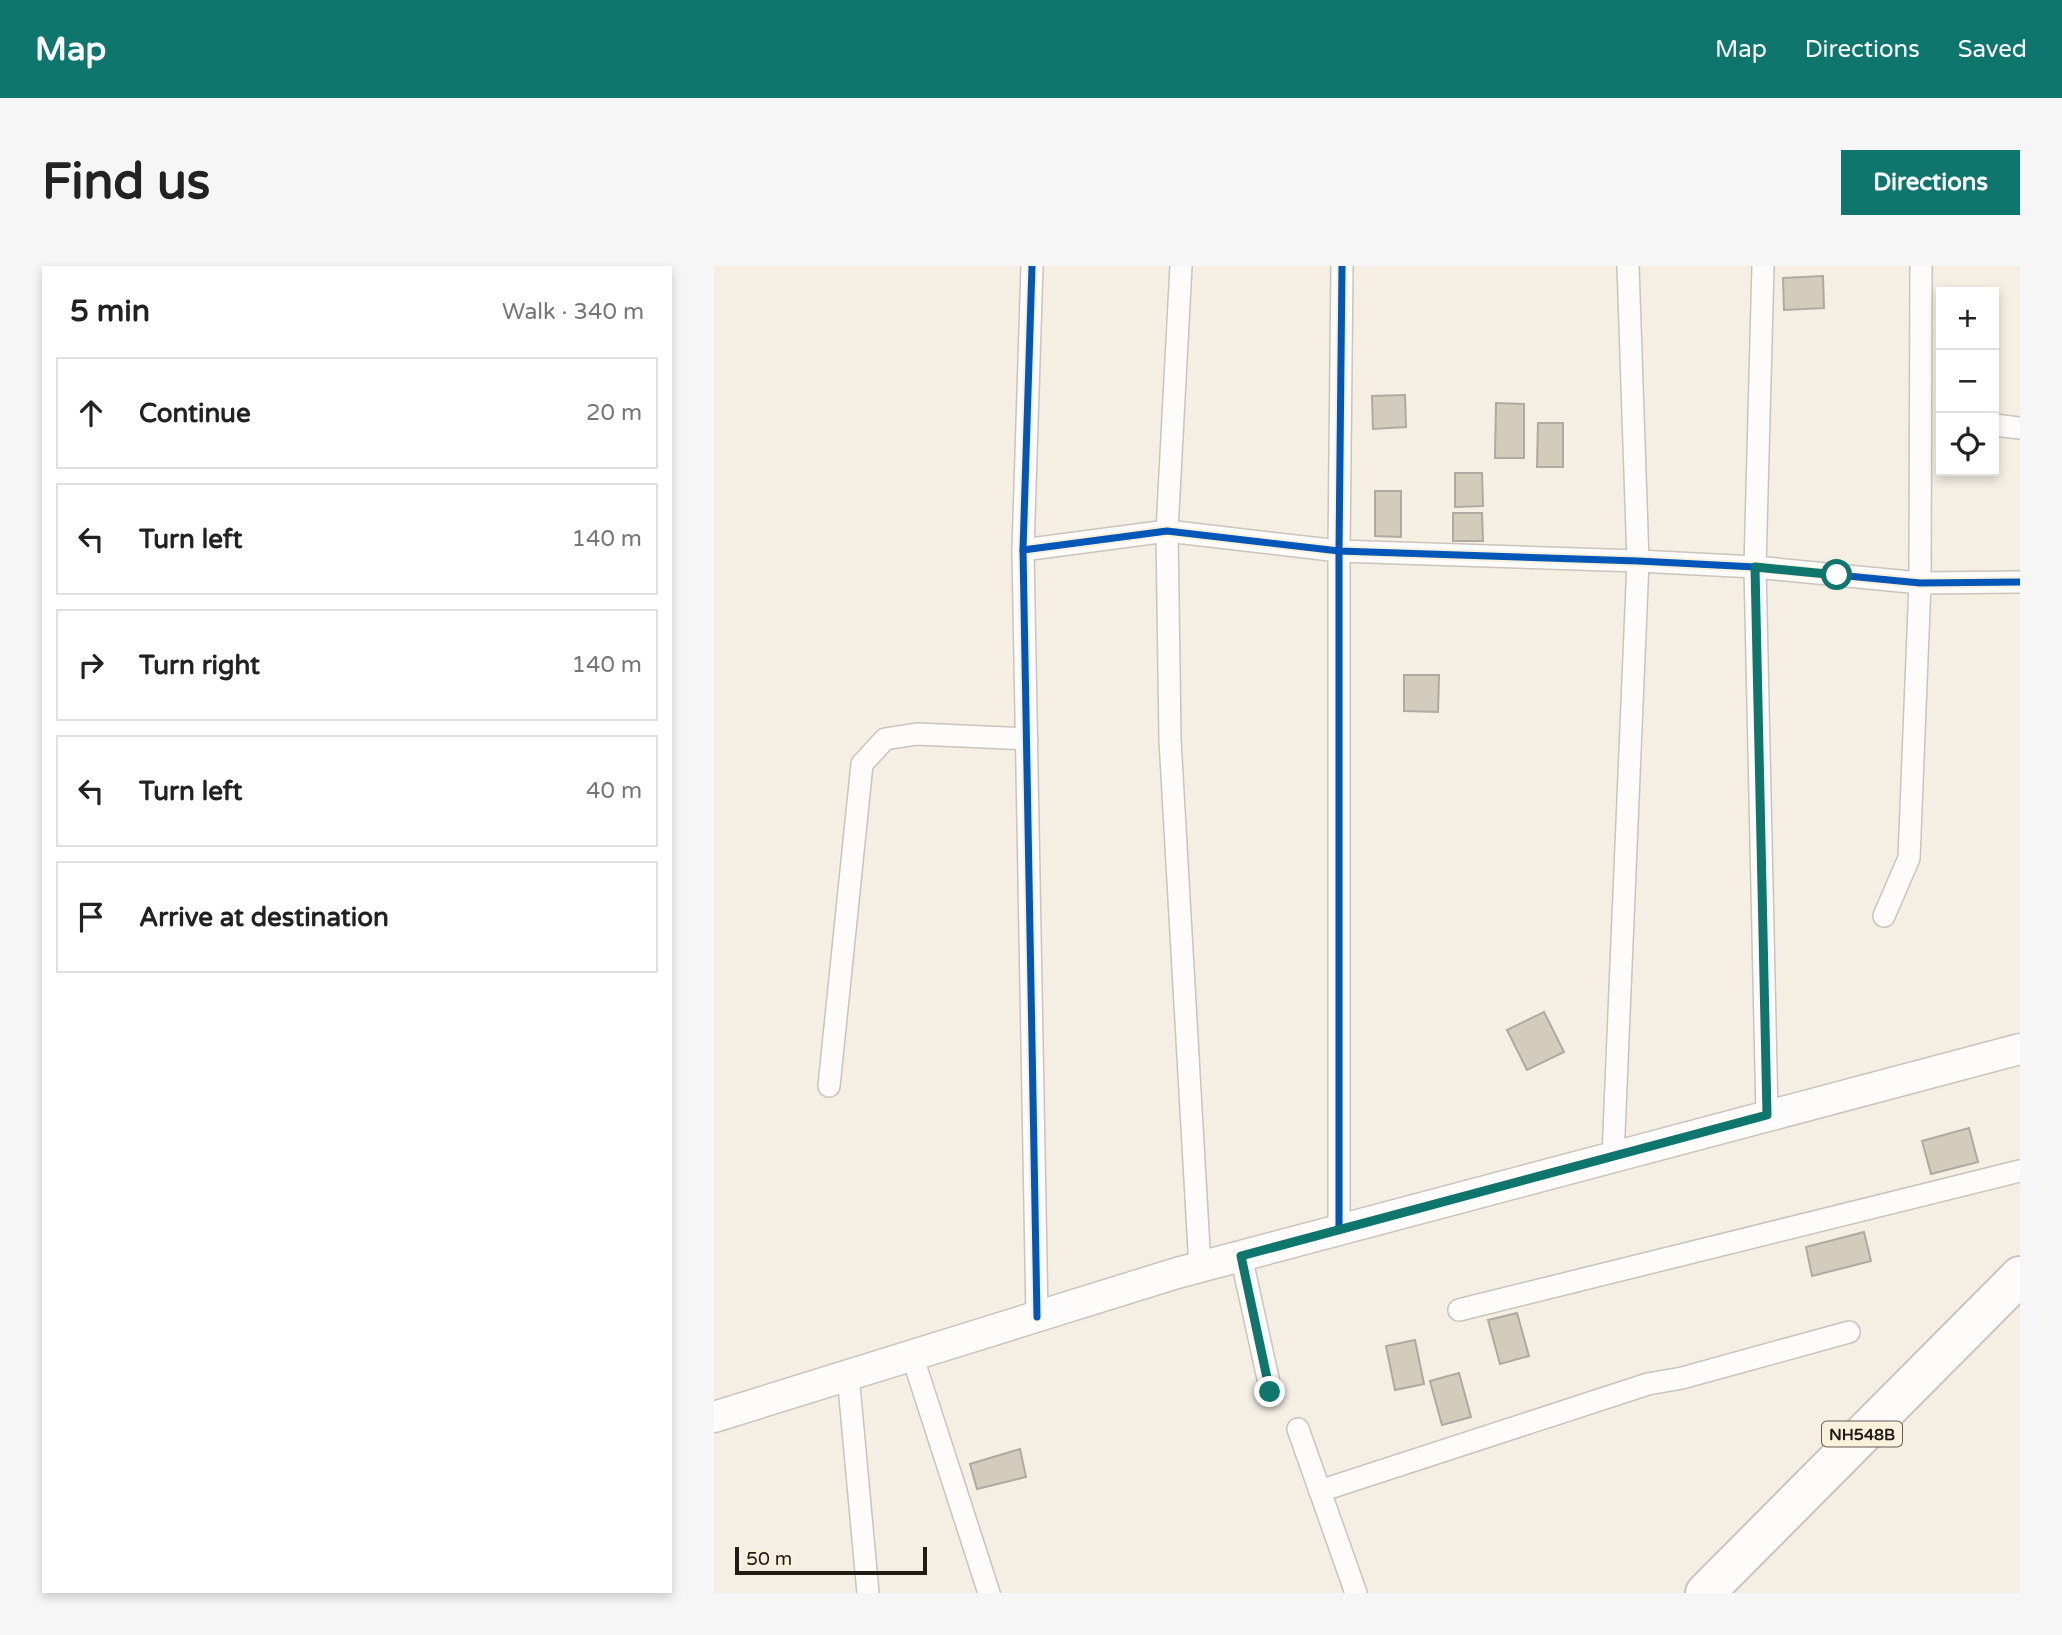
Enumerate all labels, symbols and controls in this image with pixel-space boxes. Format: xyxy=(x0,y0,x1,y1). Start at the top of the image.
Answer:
text: Map xyxy=(35,30,106,69)
text: Map xyxy=(1715,35,1767,64)
text: Directions xyxy=(1805,35,1920,64)
text: Saved xyxy=(1958,35,2027,64)
button: Directions xyxy=(1841,150,2020,215)
text: Find us xyxy=(42,153,210,212)
map controls xyxy=(1936,287,1999,476)
button: + xyxy=(1936,287,1999,350)
text: 5 min xyxy=(70,293,150,330)
text: Walk · 340 m xyxy=(502,298,644,326)
button: − xyxy=(1936,350,1999,413)
icon: ahead xyxy=(72,394,110,432)
text: Continue xyxy=(139,398,251,429)
text: 20 m xyxy=(586,399,642,427)
button: locate xyxy=(1936,413,1999,476)
icon: left xyxy=(72,520,110,558)
text: Turn left xyxy=(139,524,242,555)
text: 140 m xyxy=(572,525,642,553)
route start xyxy=(1821,559,1852,590)
icon: right xyxy=(72,646,110,684)
text: Turn right xyxy=(139,650,260,681)
text: 140 m xyxy=(572,651,642,679)
icon: left xyxy=(72,772,110,810)
text: Turn left xyxy=(139,776,242,807)
text: 40 m xyxy=(586,777,642,805)
icon: arrive xyxy=(72,898,110,936)
text: Arrive at destination xyxy=(139,902,389,933)
route end xyxy=(1254,1376,1285,1407)
road number: NH548B xyxy=(1822,1422,1902,1446)
scale bar xyxy=(735,1544,928,1576)
text: 50 m xyxy=(746,1548,792,1570)

